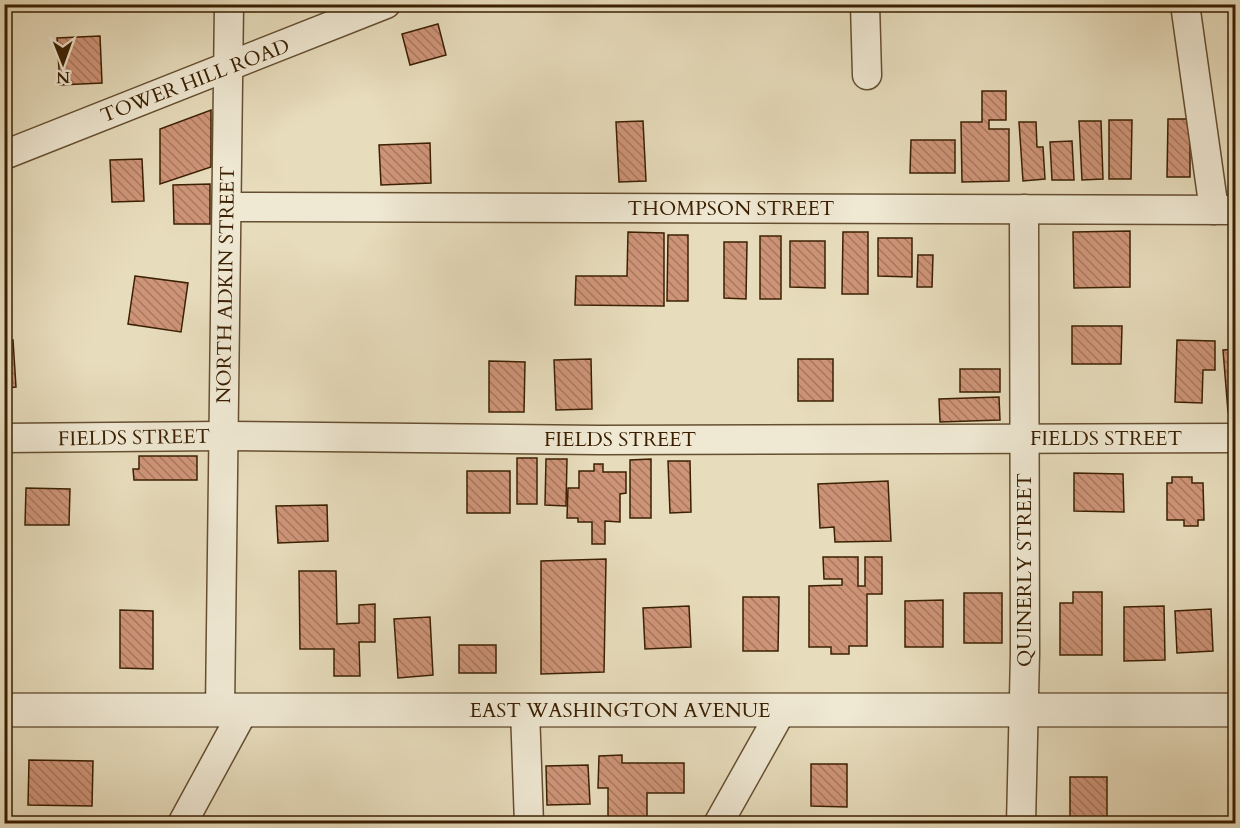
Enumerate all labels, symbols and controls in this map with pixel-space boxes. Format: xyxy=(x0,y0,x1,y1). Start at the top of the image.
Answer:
street label: TOWER HILL ROAD xyxy=(97,32,294,129)
north arrow xyxy=(33,33,93,93)
text: N xyxy=(56,66,70,88)
street label: NORTH ADKIN STREET xyxy=(210,166,241,404)
street label: THOMPSON STREET xyxy=(628,195,835,222)
street label: FIELDS STREET xyxy=(58,423,211,452)
street label: FIELDS STREET xyxy=(1030,425,1182,452)
street label: FIELDS STREET xyxy=(544,426,696,453)
street label: QUINERLY STREET xyxy=(1011,473,1038,667)
street label: EAST WASHINGTON AVENUE xyxy=(470,697,770,724)

